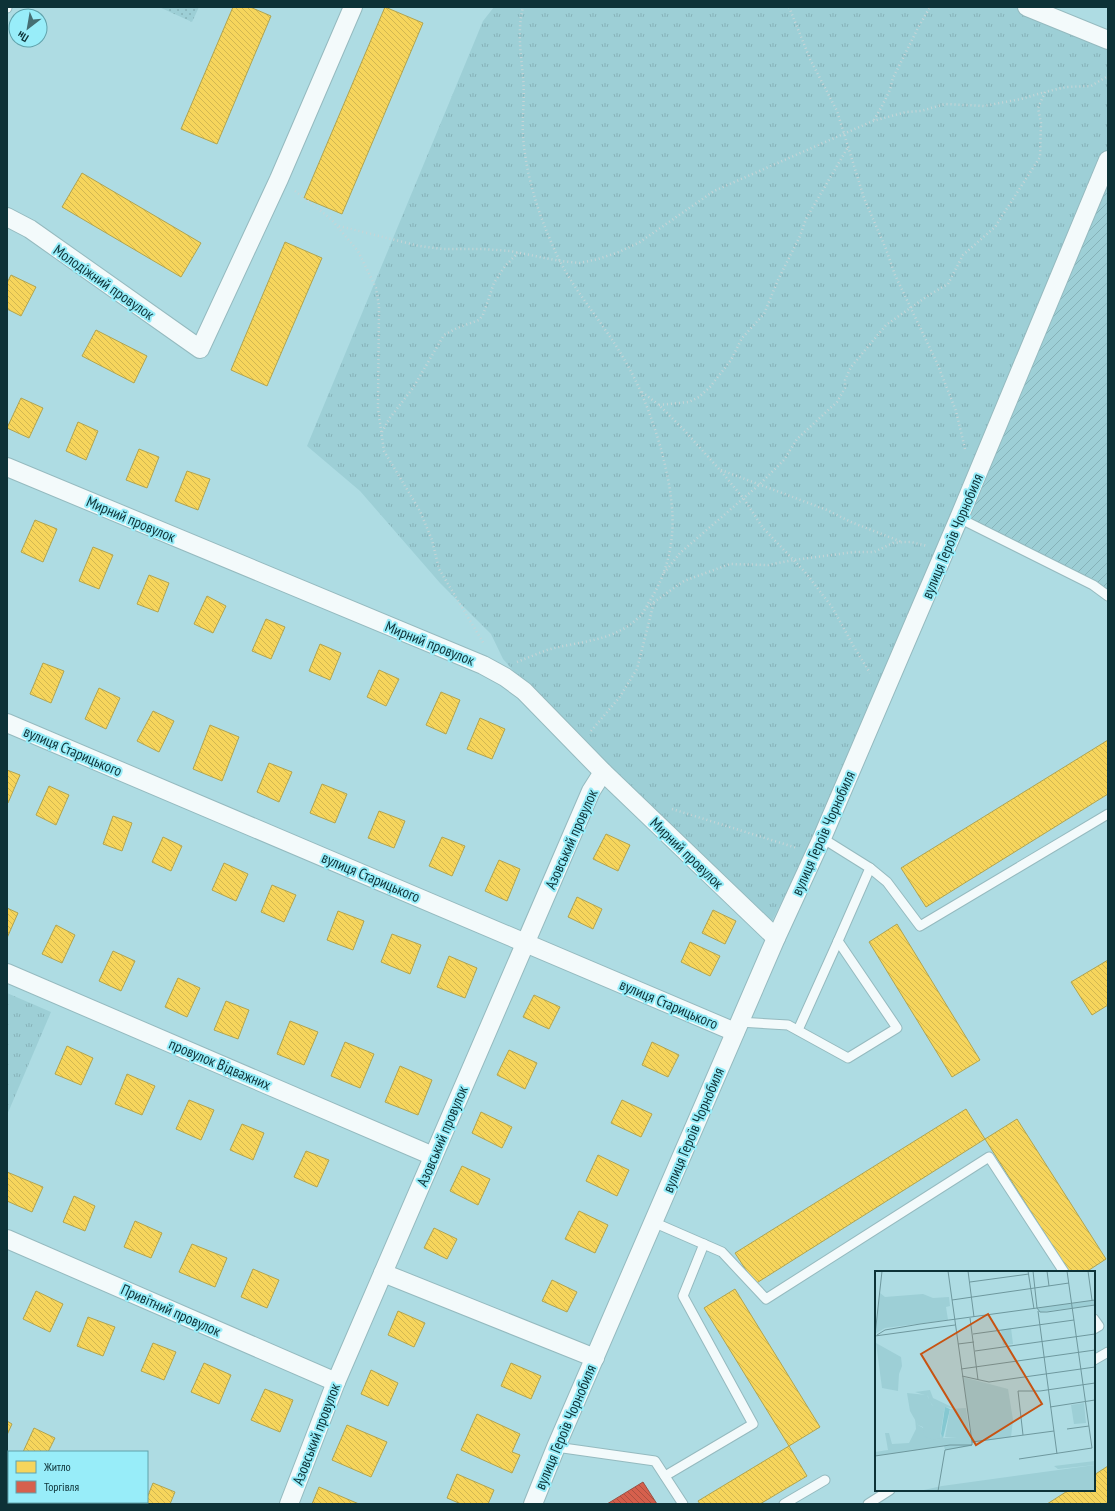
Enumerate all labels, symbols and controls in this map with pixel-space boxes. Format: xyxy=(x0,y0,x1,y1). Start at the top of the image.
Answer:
north arrow xyxy=(8,8,48,48)
text: Пн xyxy=(15,28,31,45)
street label: Молодіжний провулок xyxy=(50,240,158,324)
street label: вулиця Героїв Чорнобиля xyxy=(917,470,987,601)
street label: Мирний провулок xyxy=(84,492,179,546)
street label: Мирний провулок xyxy=(382,616,478,670)
street label: вулиця Старицького xyxy=(21,722,125,780)
street label: вулиця Героїв Чорнобиля xyxy=(787,768,859,898)
street label: Азовський провулок xyxy=(540,786,602,892)
street label: Мирний провулок xyxy=(646,813,728,893)
street label: вулиця Старицького xyxy=(319,848,423,906)
street label: вулиця Старицького xyxy=(617,975,721,1033)
street label: провулок Відважних xyxy=(166,1034,274,1094)
street label: вулиця Героїв Чорнобиля xyxy=(658,1064,728,1195)
street label: Азовський провулок xyxy=(412,1083,472,1189)
inset map xyxy=(875,1271,1095,1491)
street label: Привітний провулок xyxy=(118,1280,224,1341)
street label: вулиця Героїв Чорнобиля xyxy=(530,1361,600,1492)
street label: Азовський провулок xyxy=(288,1380,344,1488)
legend xyxy=(8,1451,148,1503)
text: Житло xyxy=(43,1459,71,1474)
text: Торгівля xyxy=(44,1479,79,1494)

